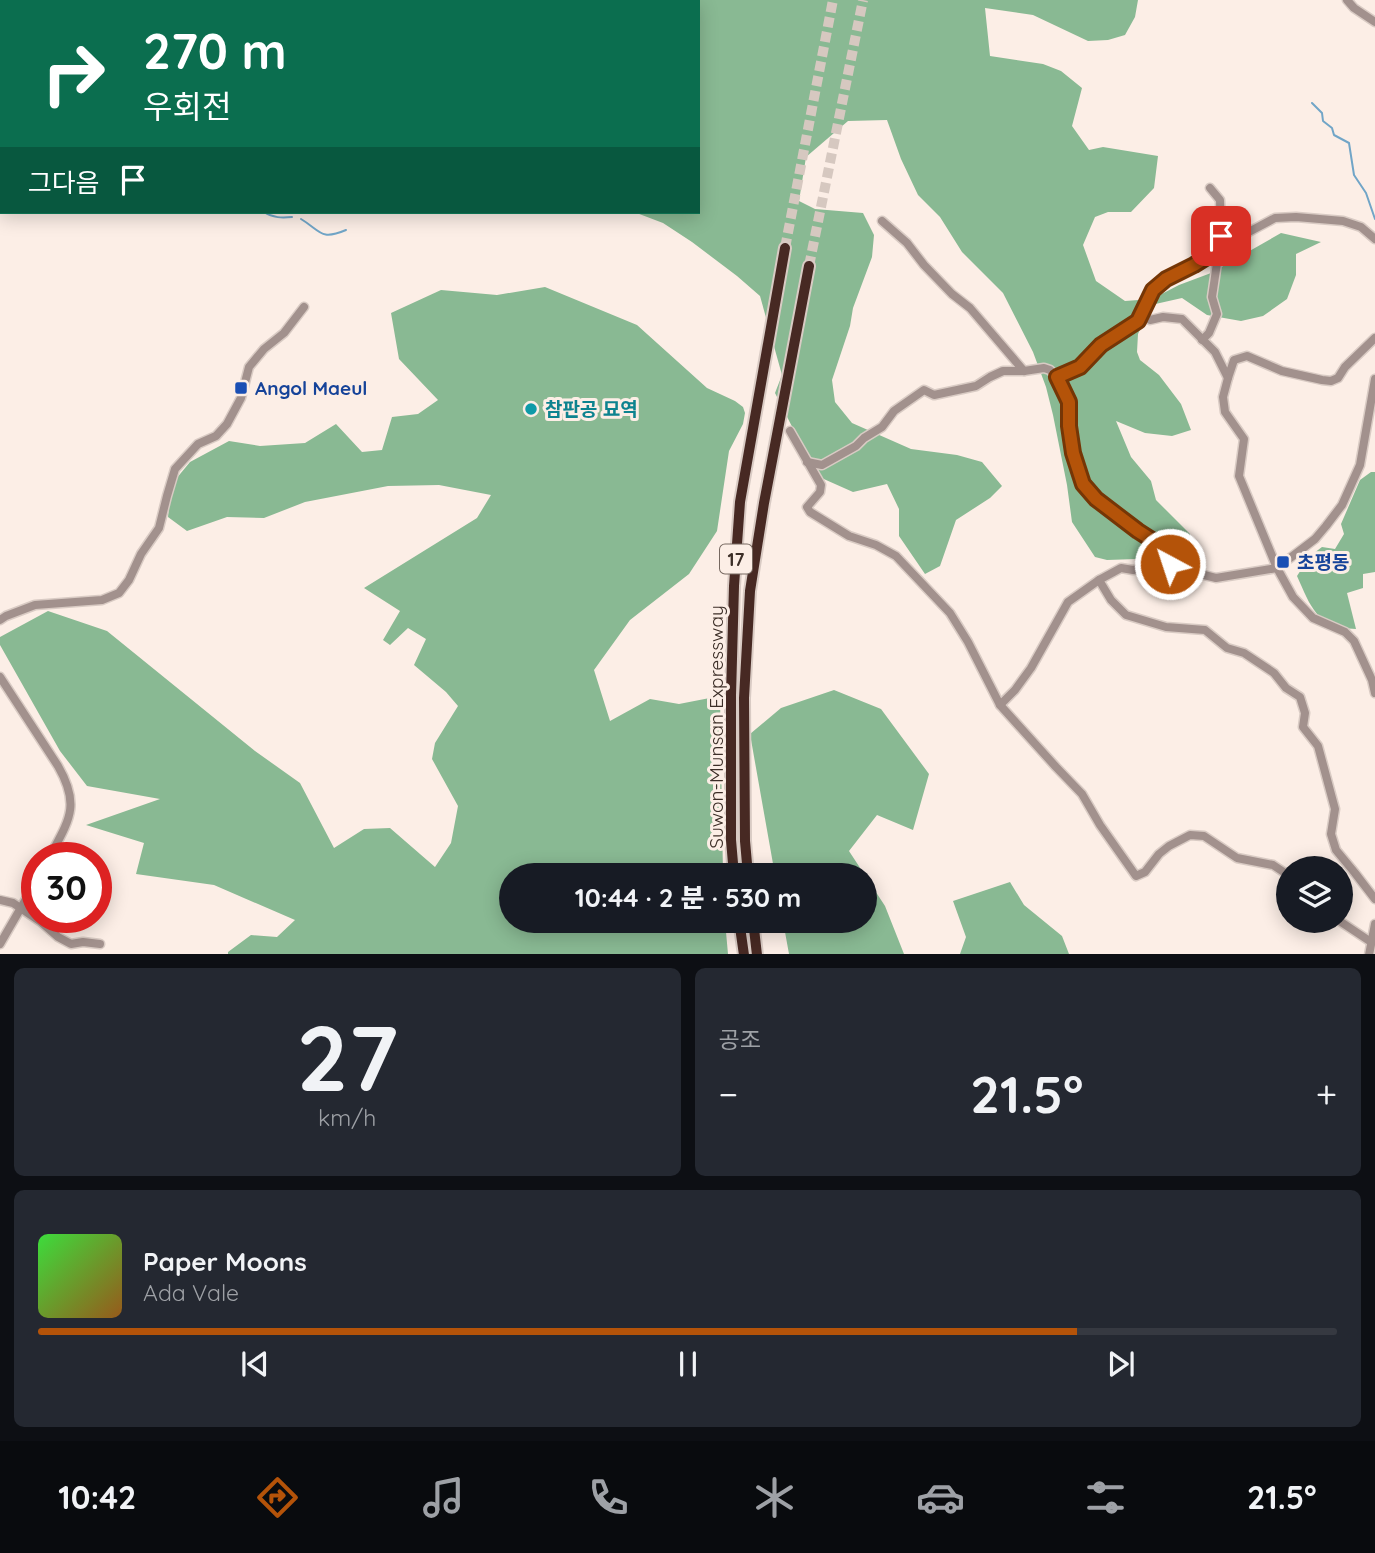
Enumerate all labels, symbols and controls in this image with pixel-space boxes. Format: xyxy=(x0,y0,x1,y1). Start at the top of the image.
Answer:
text: 270 m xyxy=(143,20,287,81)
icon: right xyxy=(28,28,119,119)
text: 우회전 xyxy=(143,86,231,126)
icon: arrive xyxy=(114,161,152,199)
text: 그다음 xyxy=(28,166,100,199)
pin xyxy=(1191,206,1251,266)
icon: arrive xyxy=(1202,217,1240,255)
place label: Angol Maeul xyxy=(255,376,368,400)
marker: Angol Maeul xyxy=(233,380,249,396)
place label: 참판공 묘역 xyxy=(545,397,638,421)
marker: 참판공 묘역 xyxy=(523,401,539,417)
position arrow xyxy=(1133,527,1207,601)
road number: 17 xyxy=(720,544,752,574)
place label: 초평동 xyxy=(1297,550,1349,574)
marker: 초평동 xyxy=(1275,554,1291,570)
street label: Suwon-Munsan Expressway xyxy=(704,605,728,849)
speed limit sign: 30 xyxy=(21,842,112,933)
map controls xyxy=(1276,856,1353,933)
button: layers xyxy=(1276,856,1353,933)
text: 10:44 · 2 분 · 530 m xyxy=(575,881,801,914)
text: 27 xyxy=(296,1000,398,1114)
text: 공조 xyxy=(719,1025,761,1054)
text: 21.5° xyxy=(970,1061,1083,1126)
text: − xyxy=(719,1070,738,1118)
text: + xyxy=(1316,1070,1337,1118)
text: km/h xyxy=(318,1103,376,1132)
text: Paper Moons xyxy=(143,1245,307,1278)
text: Ada Vale xyxy=(143,1278,239,1307)
icon: previous xyxy=(236,1345,274,1383)
icon: pause xyxy=(669,1345,707,1383)
icon: next xyxy=(1102,1345,1140,1383)
icon: directions xyxy=(253,1473,302,1522)
icon: music xyxy=(419,1473,468,1522)
icon: phone xyxy=(584,1473,633,1522)
icon: climate xyxy=(750,1473,799,1522)
icon: car xyxy=(916,1473,965,1522)
icon: filters xyxy=(1081,1473,1130,1522)
text: 10:42 xyxy=(58,1477,136,1517)
text: 21.5° xyxy=(1247,1477,1317,1517)

